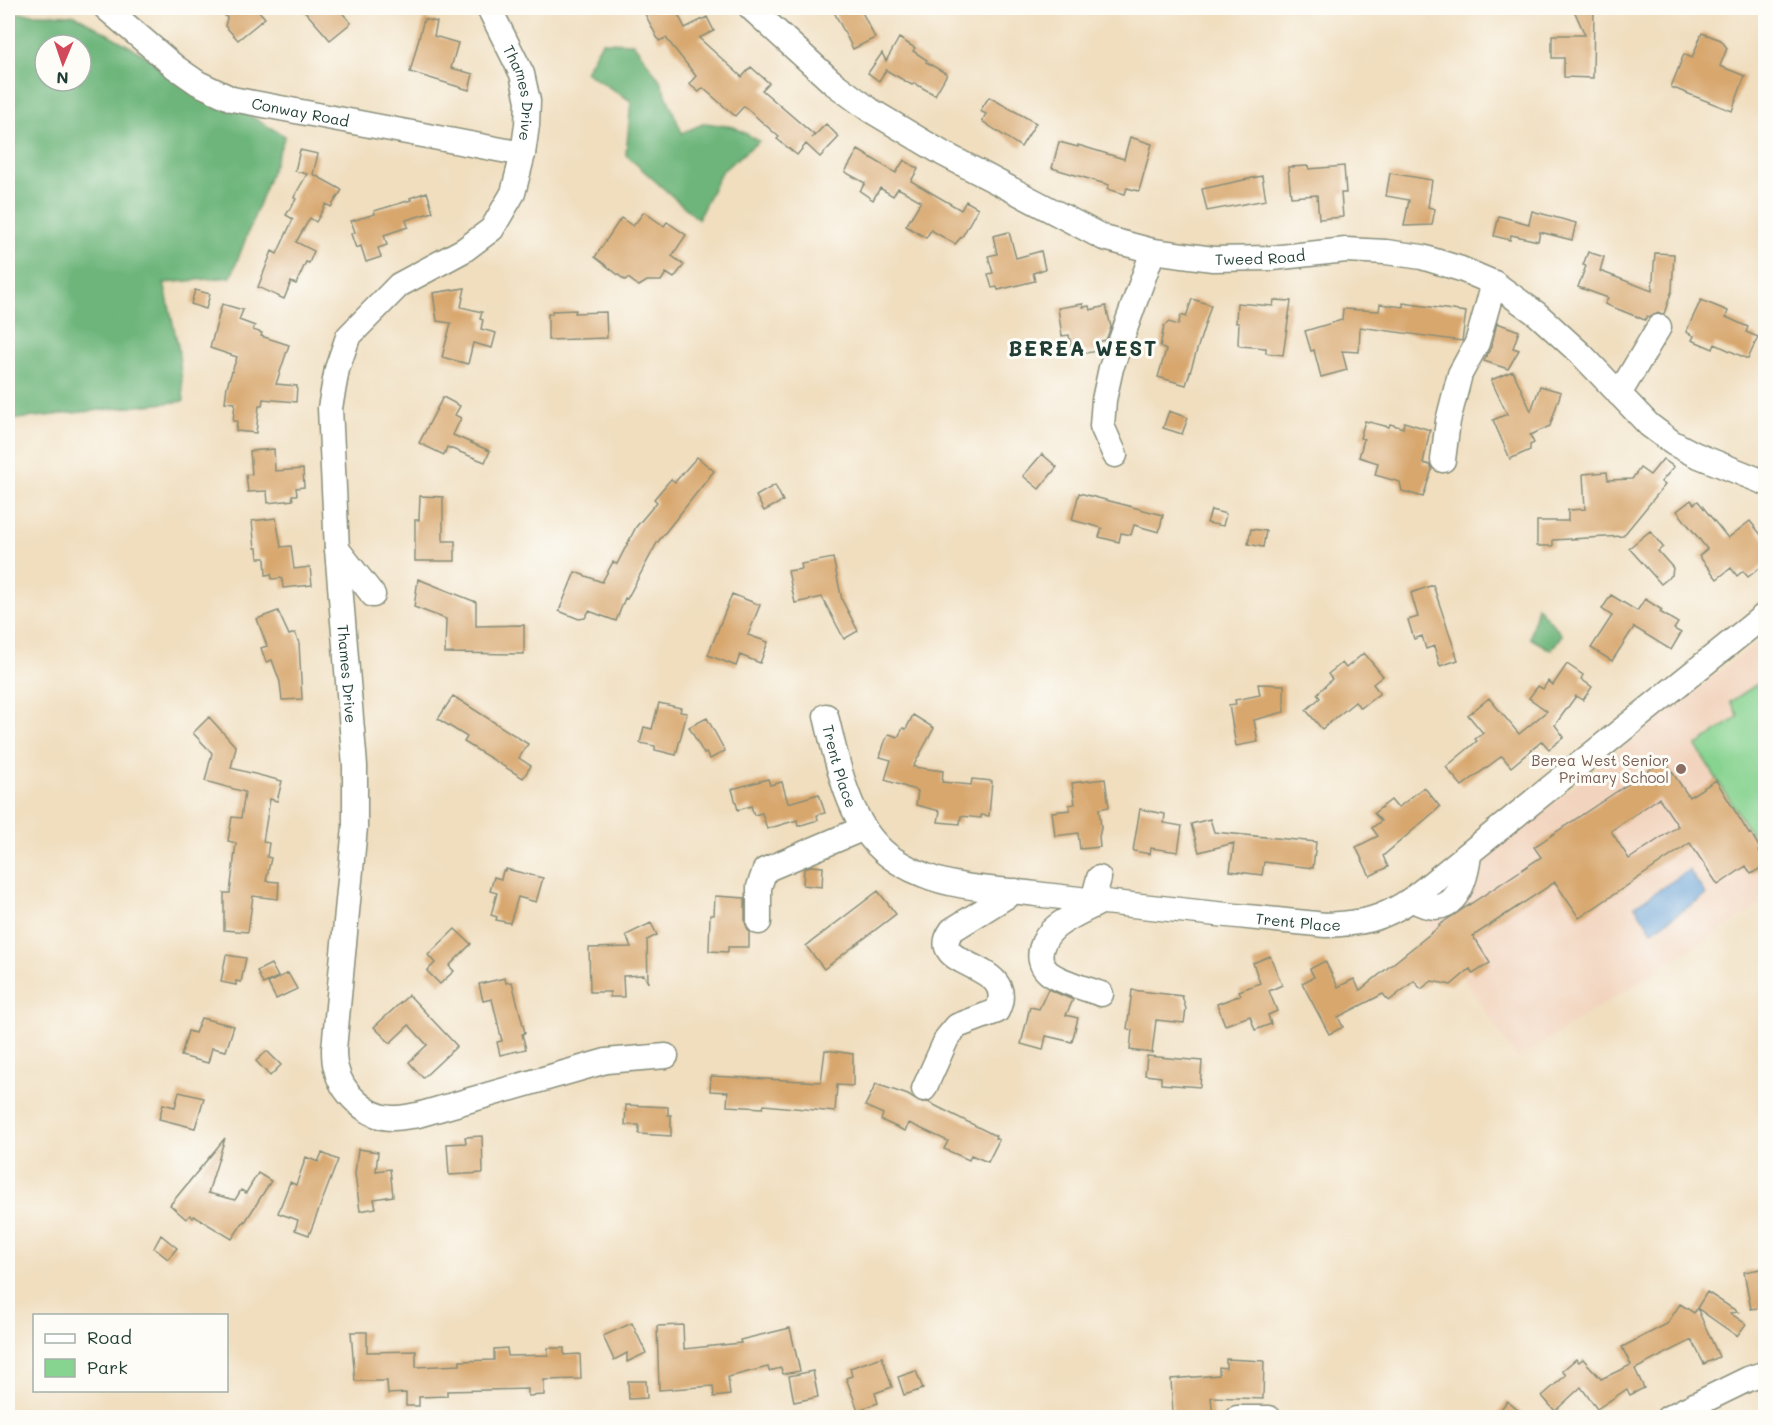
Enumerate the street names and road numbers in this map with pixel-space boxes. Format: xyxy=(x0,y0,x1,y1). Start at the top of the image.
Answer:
street label: Thames Drive xyxy=(499,41,538,142)
street label: Conway Road xyxy=(250,93,351,131)
street label: Tweed Road xyxy=(1215,244,1306,269)
street label: Thames Drive xyxy=(333,623,361,724)
street label: Trent Place xyxy=(818,723,862,811)
street label: Trent Place xyxy=(1255,908,1341,935)

